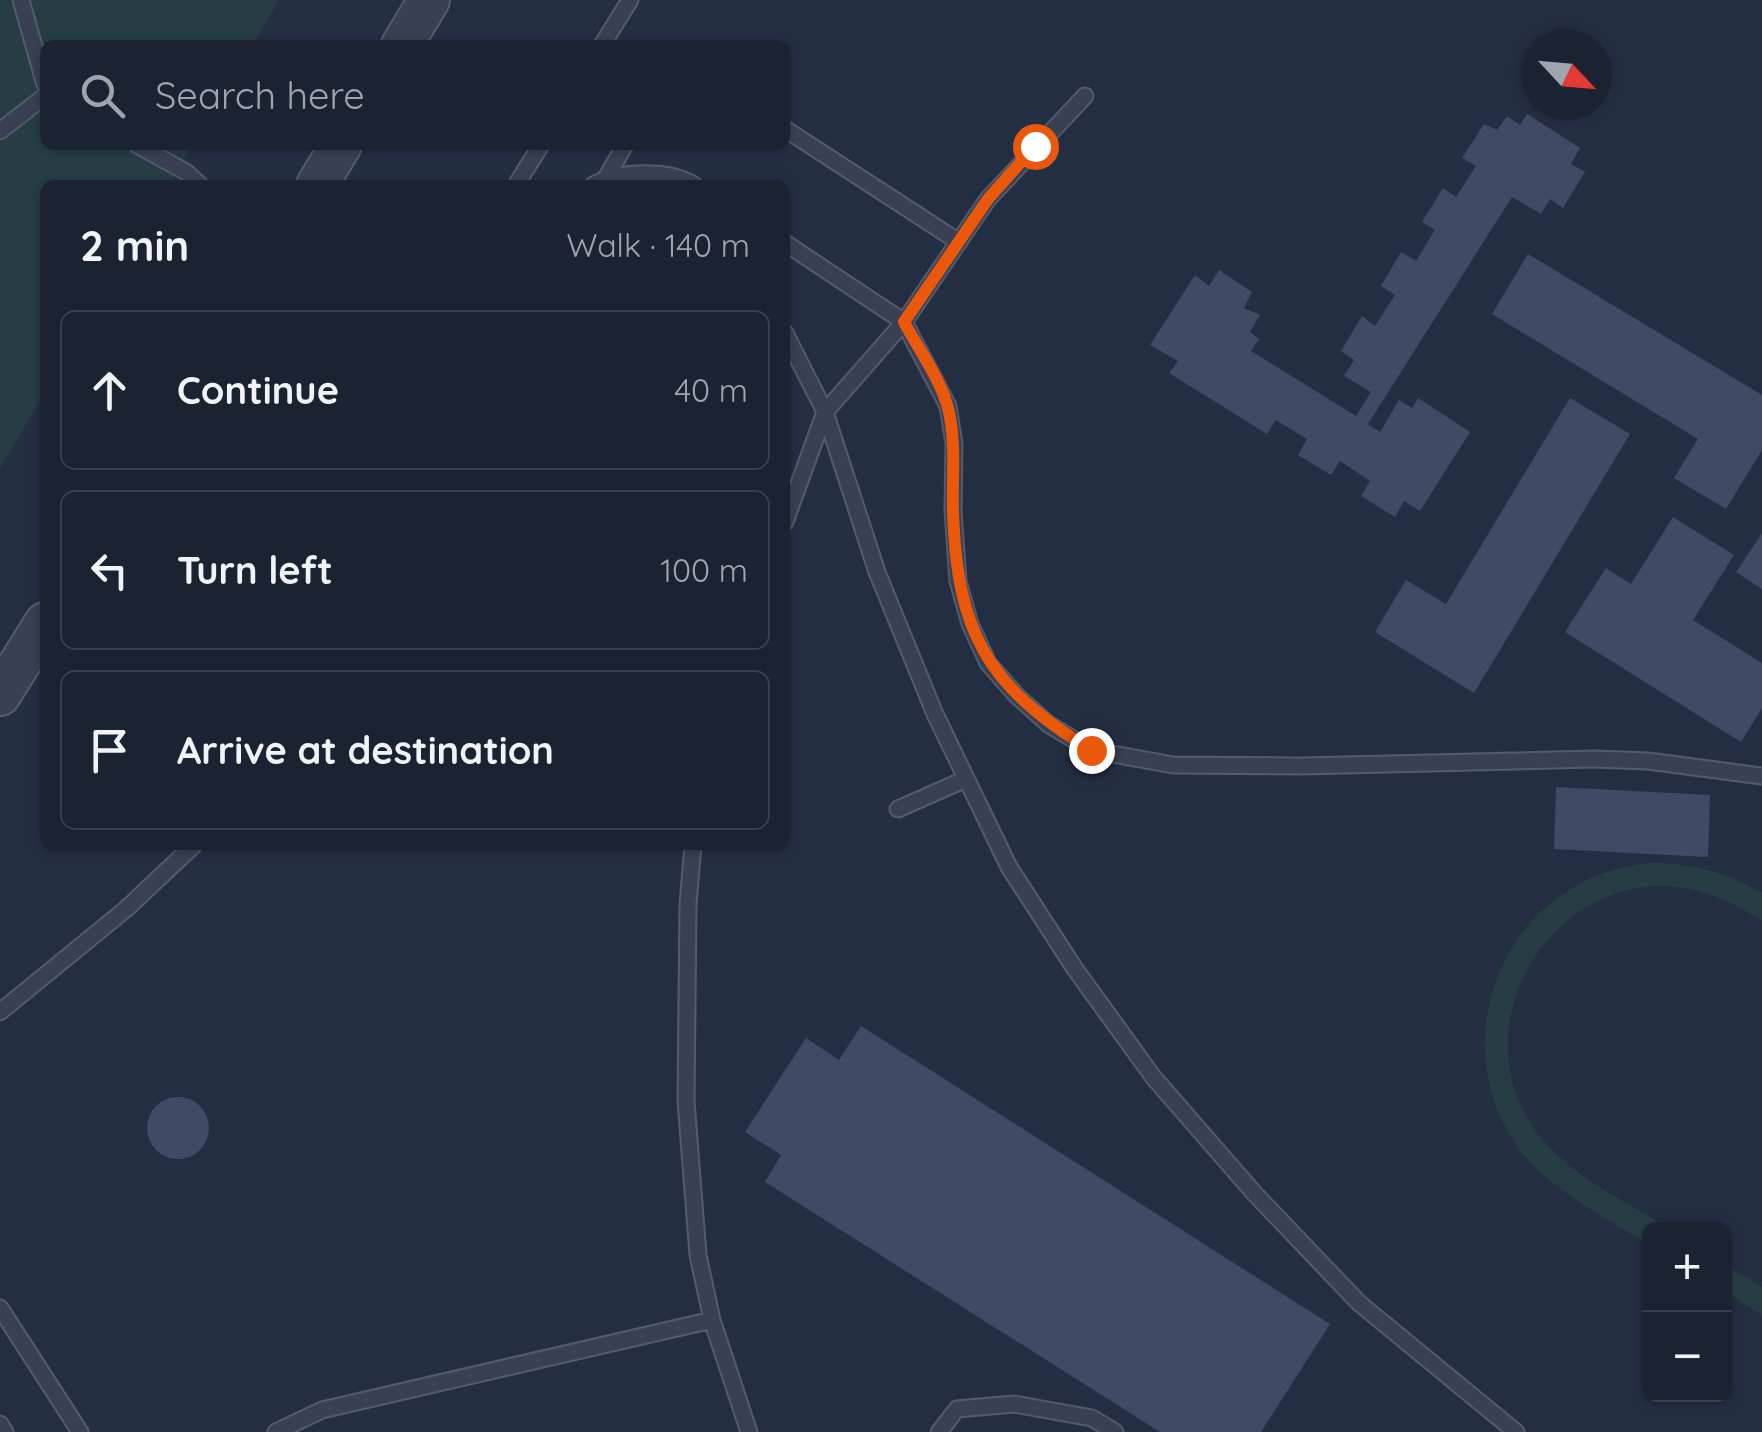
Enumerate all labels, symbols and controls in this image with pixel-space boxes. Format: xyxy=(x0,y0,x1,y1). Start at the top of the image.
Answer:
north arrow xyxy=(1522,30,1612,120)
search box xyxy=(40,40,790,150)
icon: search xyxy=(75,68,130,123)
text: Search here xyxy=(155,71,365,119)
route start xyxy=(1013,124,1059,170)
text: 2 min xyxy=(80,219,189,272)
text: Walk · 140 m xyxy=(567,225,750,265)
icon: ahead xyxy=(82,363,137,418)
text: Continue xyxy=(177,366,339,414)
text: 40 m xyxy=(674,370,748,410)
icon: left xyxy=(82,543,137,598)
text: Turn left xyxy=(177,546,333,594)
text: 100 m xyxy=(660,550,748,590)
icon: arrive xyxy=(82,723,137,778)
text: Arrive at destination xyxy=(177,726,554,774)
route end xyxy=(1069,728,1115,774)
map controls xyxy=(1642,1222,1732,1402)
button: + xyxy=(1642,1222,1732,1312)
button: − xyxy=(1642,1312,1732,1402)

